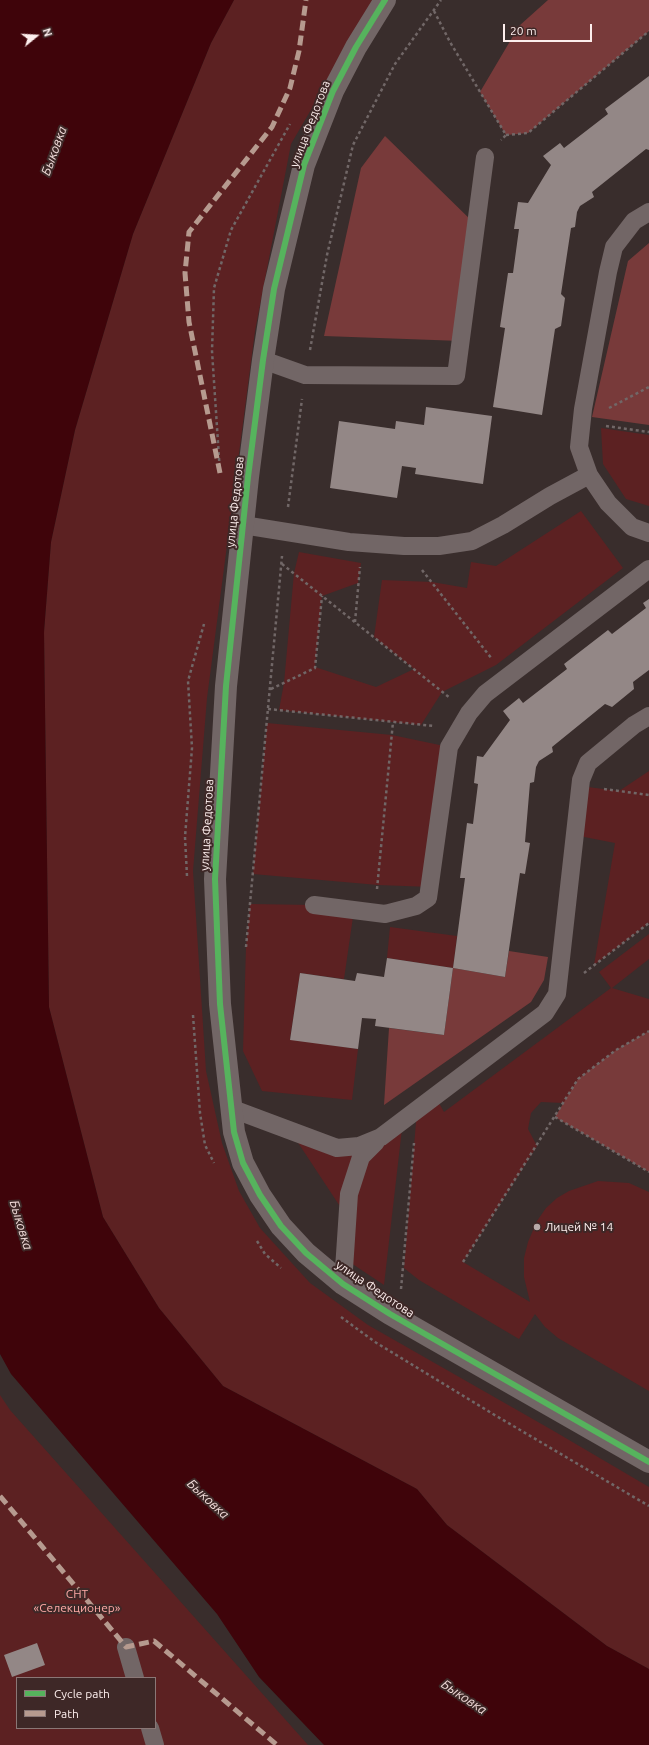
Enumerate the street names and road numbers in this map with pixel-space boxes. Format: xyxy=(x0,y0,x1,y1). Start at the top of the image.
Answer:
street label: улица Федотова xyxy=(287,79,333,169)
street label: улица Федотова xyxy=(223,456,247,548)
street label: улица Федотова xyxy=(197,779,217,871)
street label: улица Федотова xyxy=(333,1257,417,1321)

